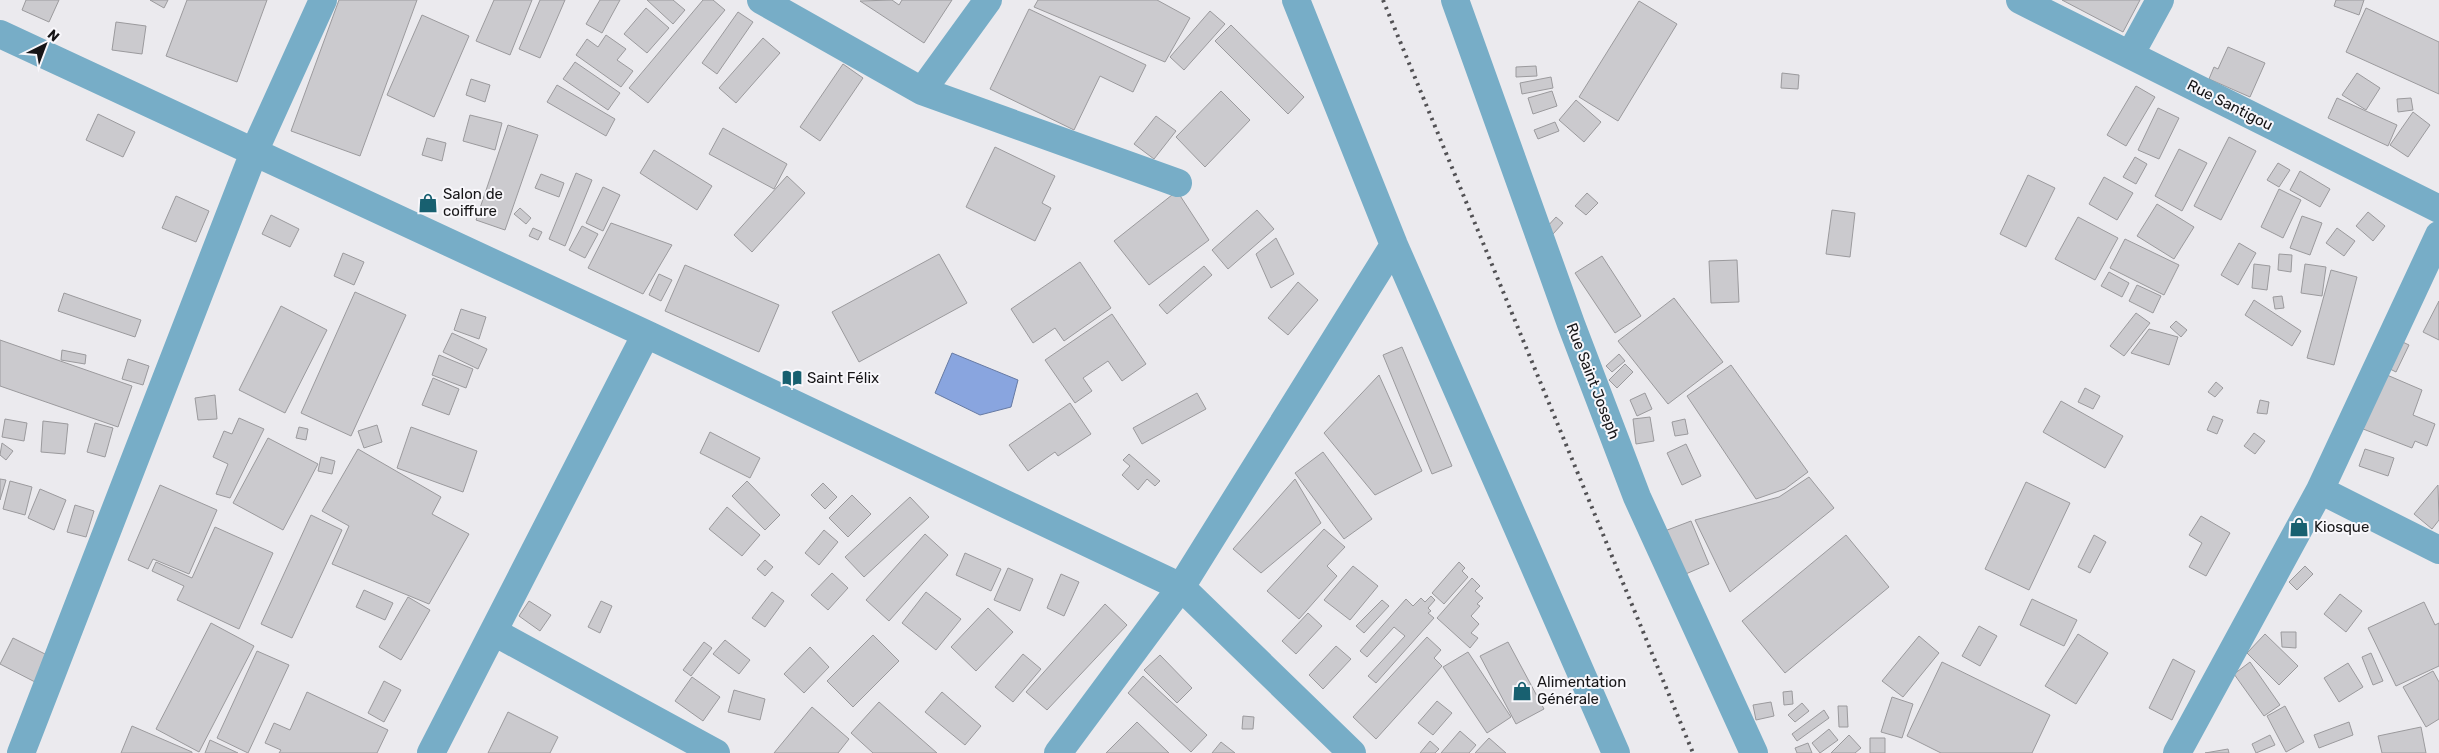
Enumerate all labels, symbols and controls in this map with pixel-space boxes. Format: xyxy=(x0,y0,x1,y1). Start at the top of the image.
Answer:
north arrow xyxy=(20,20,70,70)
text: N xyxy=(44,26,63,45)
street label: Rue Santigou xyxy=(2184,76,2276,134)
place label: Salon de coiffure xyxy=(443,185,503,220)
shop icon: Salon de coiffure xyxy=(417,192,439,214)
street label: Rue Saint Joseph xyxy=(1563,320,1623,442)
library icon: Saint Félix xyxy=(781,367,803,389)
place label: Saint Félix xyxy=(807,369,879,387)
shop icon: Kiosque xyxy=(2288,516,2310,538)
place label: Kiosque xyxy=(2314,518,2369,536)
place label: Alimentation Générale xyxy=(1537,673,1626,708)
shop icon: Alimentation Générale xyxy=(1511,680,1533,702)

